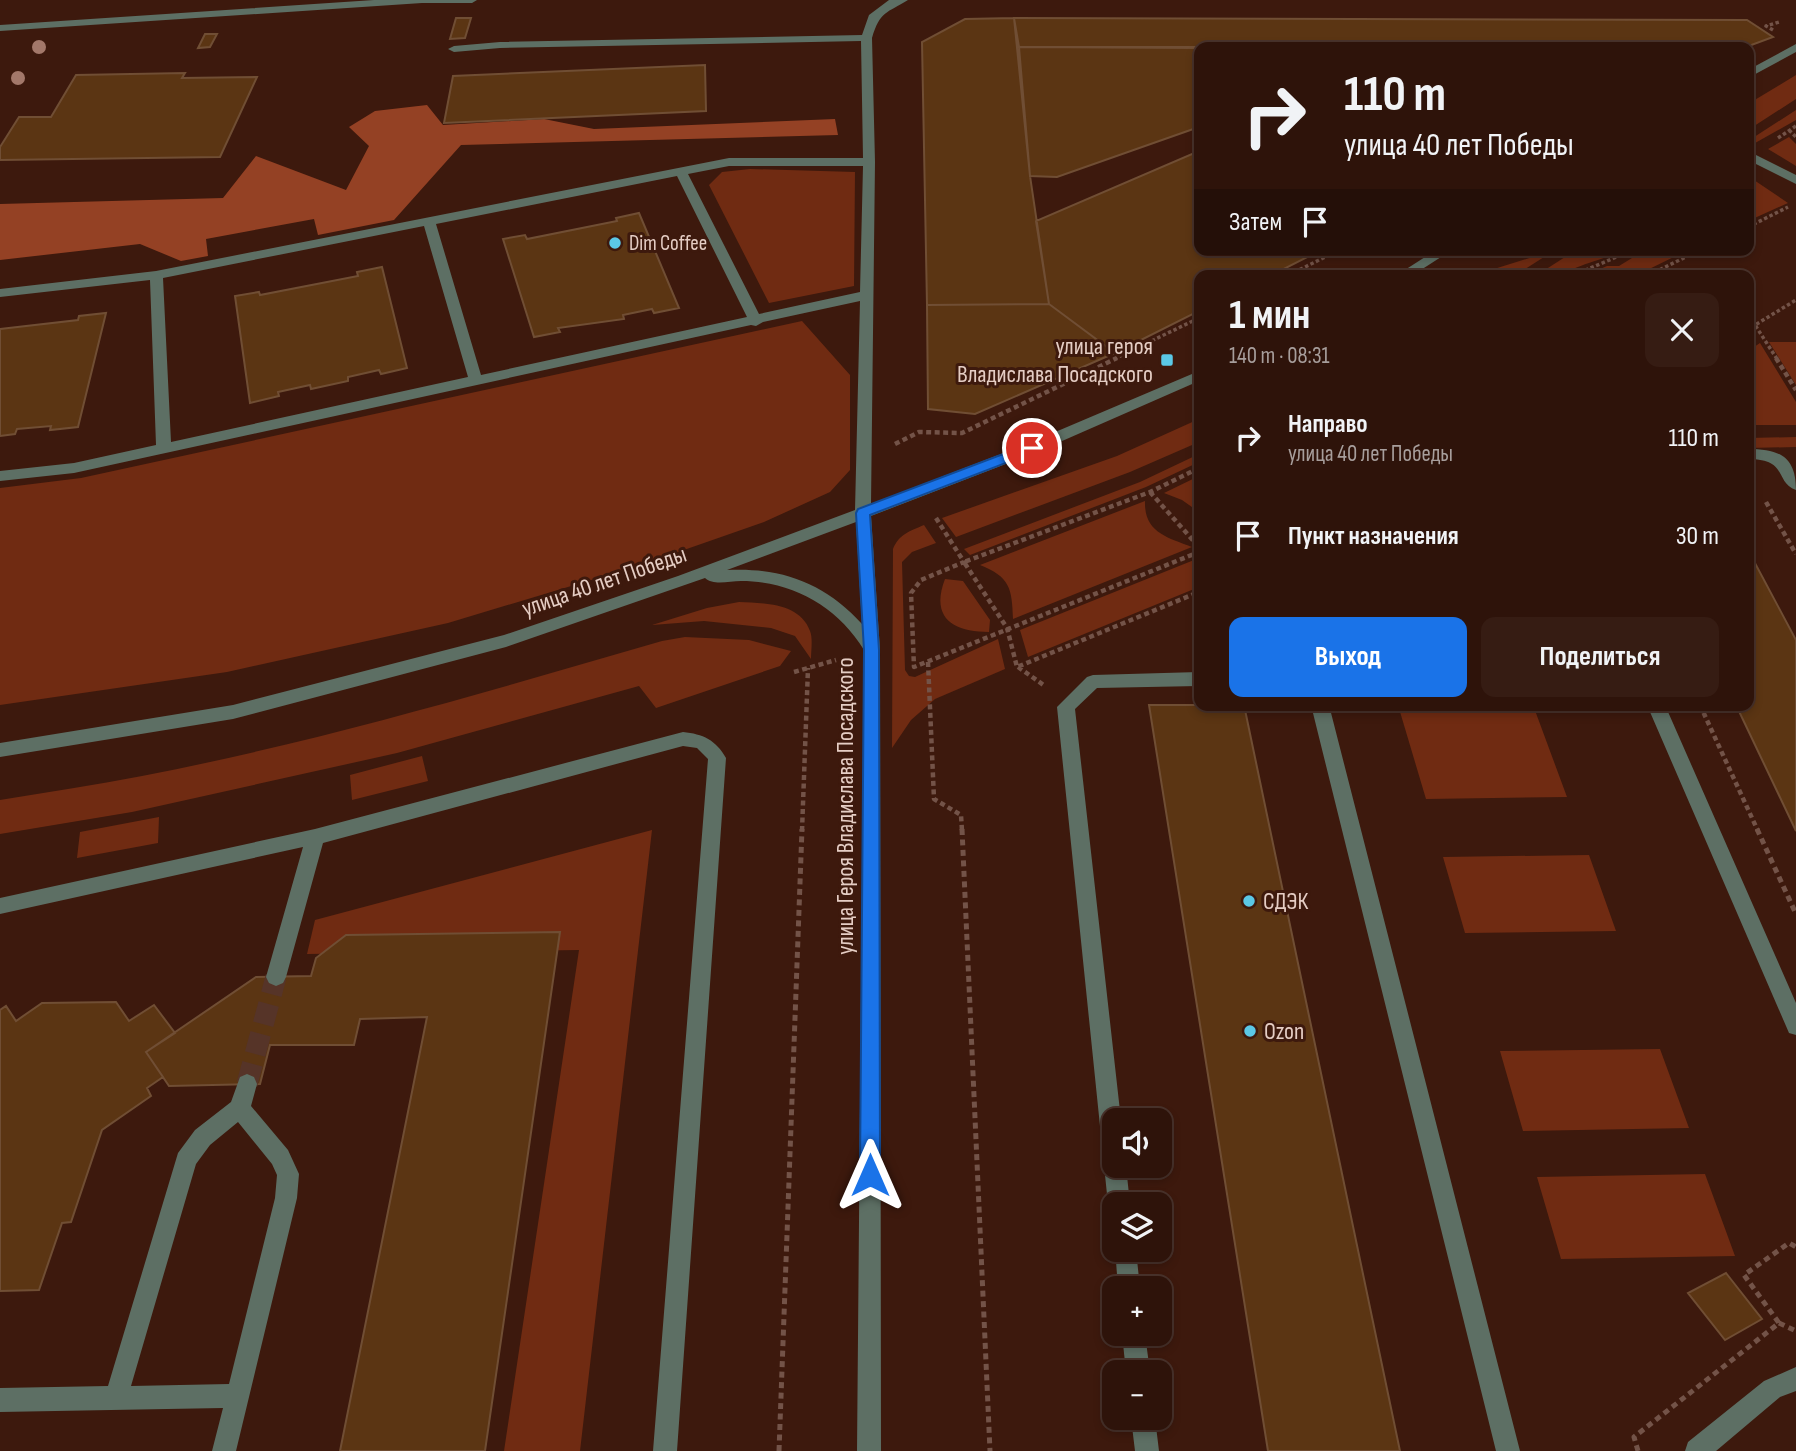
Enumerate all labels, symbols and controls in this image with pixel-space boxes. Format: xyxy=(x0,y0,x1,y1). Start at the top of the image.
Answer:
text: 110 m xyxy=(1344,66,1446,125)
icon: right xyxy=(1229,70,1320,161)
text: улица 40 лет Победы xyxy=(1344,126,1574,165)
icon: arrive xyxy=(1296,203,1334,241)
text: Затем xyxy=(1229,207,1282,238)
place label: Dim Coffee xyxy=(629,231,707,256)
marker: Dim Coffee xyxy=(607,235,623,251)
text: 1 мин xyxy=(1229,290,1310,341)
button: close xyxy=(1645,293,1719,367)
place label: улица героя Владислава Посадского xyxy=(957,332,1153,389)
text: 140 m · 08:31 xyxy=(1229,342,1330,370)
marker: улица героя Владислава Посадского xyxy=(1159,352,1175,368)
text: Направо xyxy=(1288,409,1367,440)
pin xyxy=(1002,418,1062,478)
icon: right xyxy=(1229,419,1267,457)
text: 110 m xyxy=(1668,423,1719,454)
icon: arrive xyxy=(1013,429,1051,467)
text: улица 40 лет Победы xyxy=(1288,440,1453,468)
icon: arrive xyxy=(1229,517,1267,555)
text: Пункт назначения xyxy=(1288,521,1459,552)
text: 30 m xyxy=(1676,521,1719,552)
street label: улица 40 лет Победы xyxy=(518,540,690,623)
button: Выход xyxy=(1229,617,1467,697)
button: Поделиться xyxy=(1481,617,1719,697)
street label: улица Героя Владислава Посадского xyxy=(831,657,860,955)
place label: СДЭК xyxy=(1263,887,1308,916)
marker: СДЭК xyxy=(1241,893,1257,909)
place label: Ozon xyxy=(1264,1017,1304,1046)
marker: Ozon xyxy=(1242,1023,1258,1039)
map controls xyxy=(1102,1108,1172,1430)
button: sound xyxy=(1102,1108,1172,1178)
position arrow xyxy=(833,1138,907,1212)
button: layers xyxy=(1102,1192,1172,1262)
button: + xyxy=(1102,1276,1172,1346)
button: − xyxy=(1102,1360,1172,1430)

